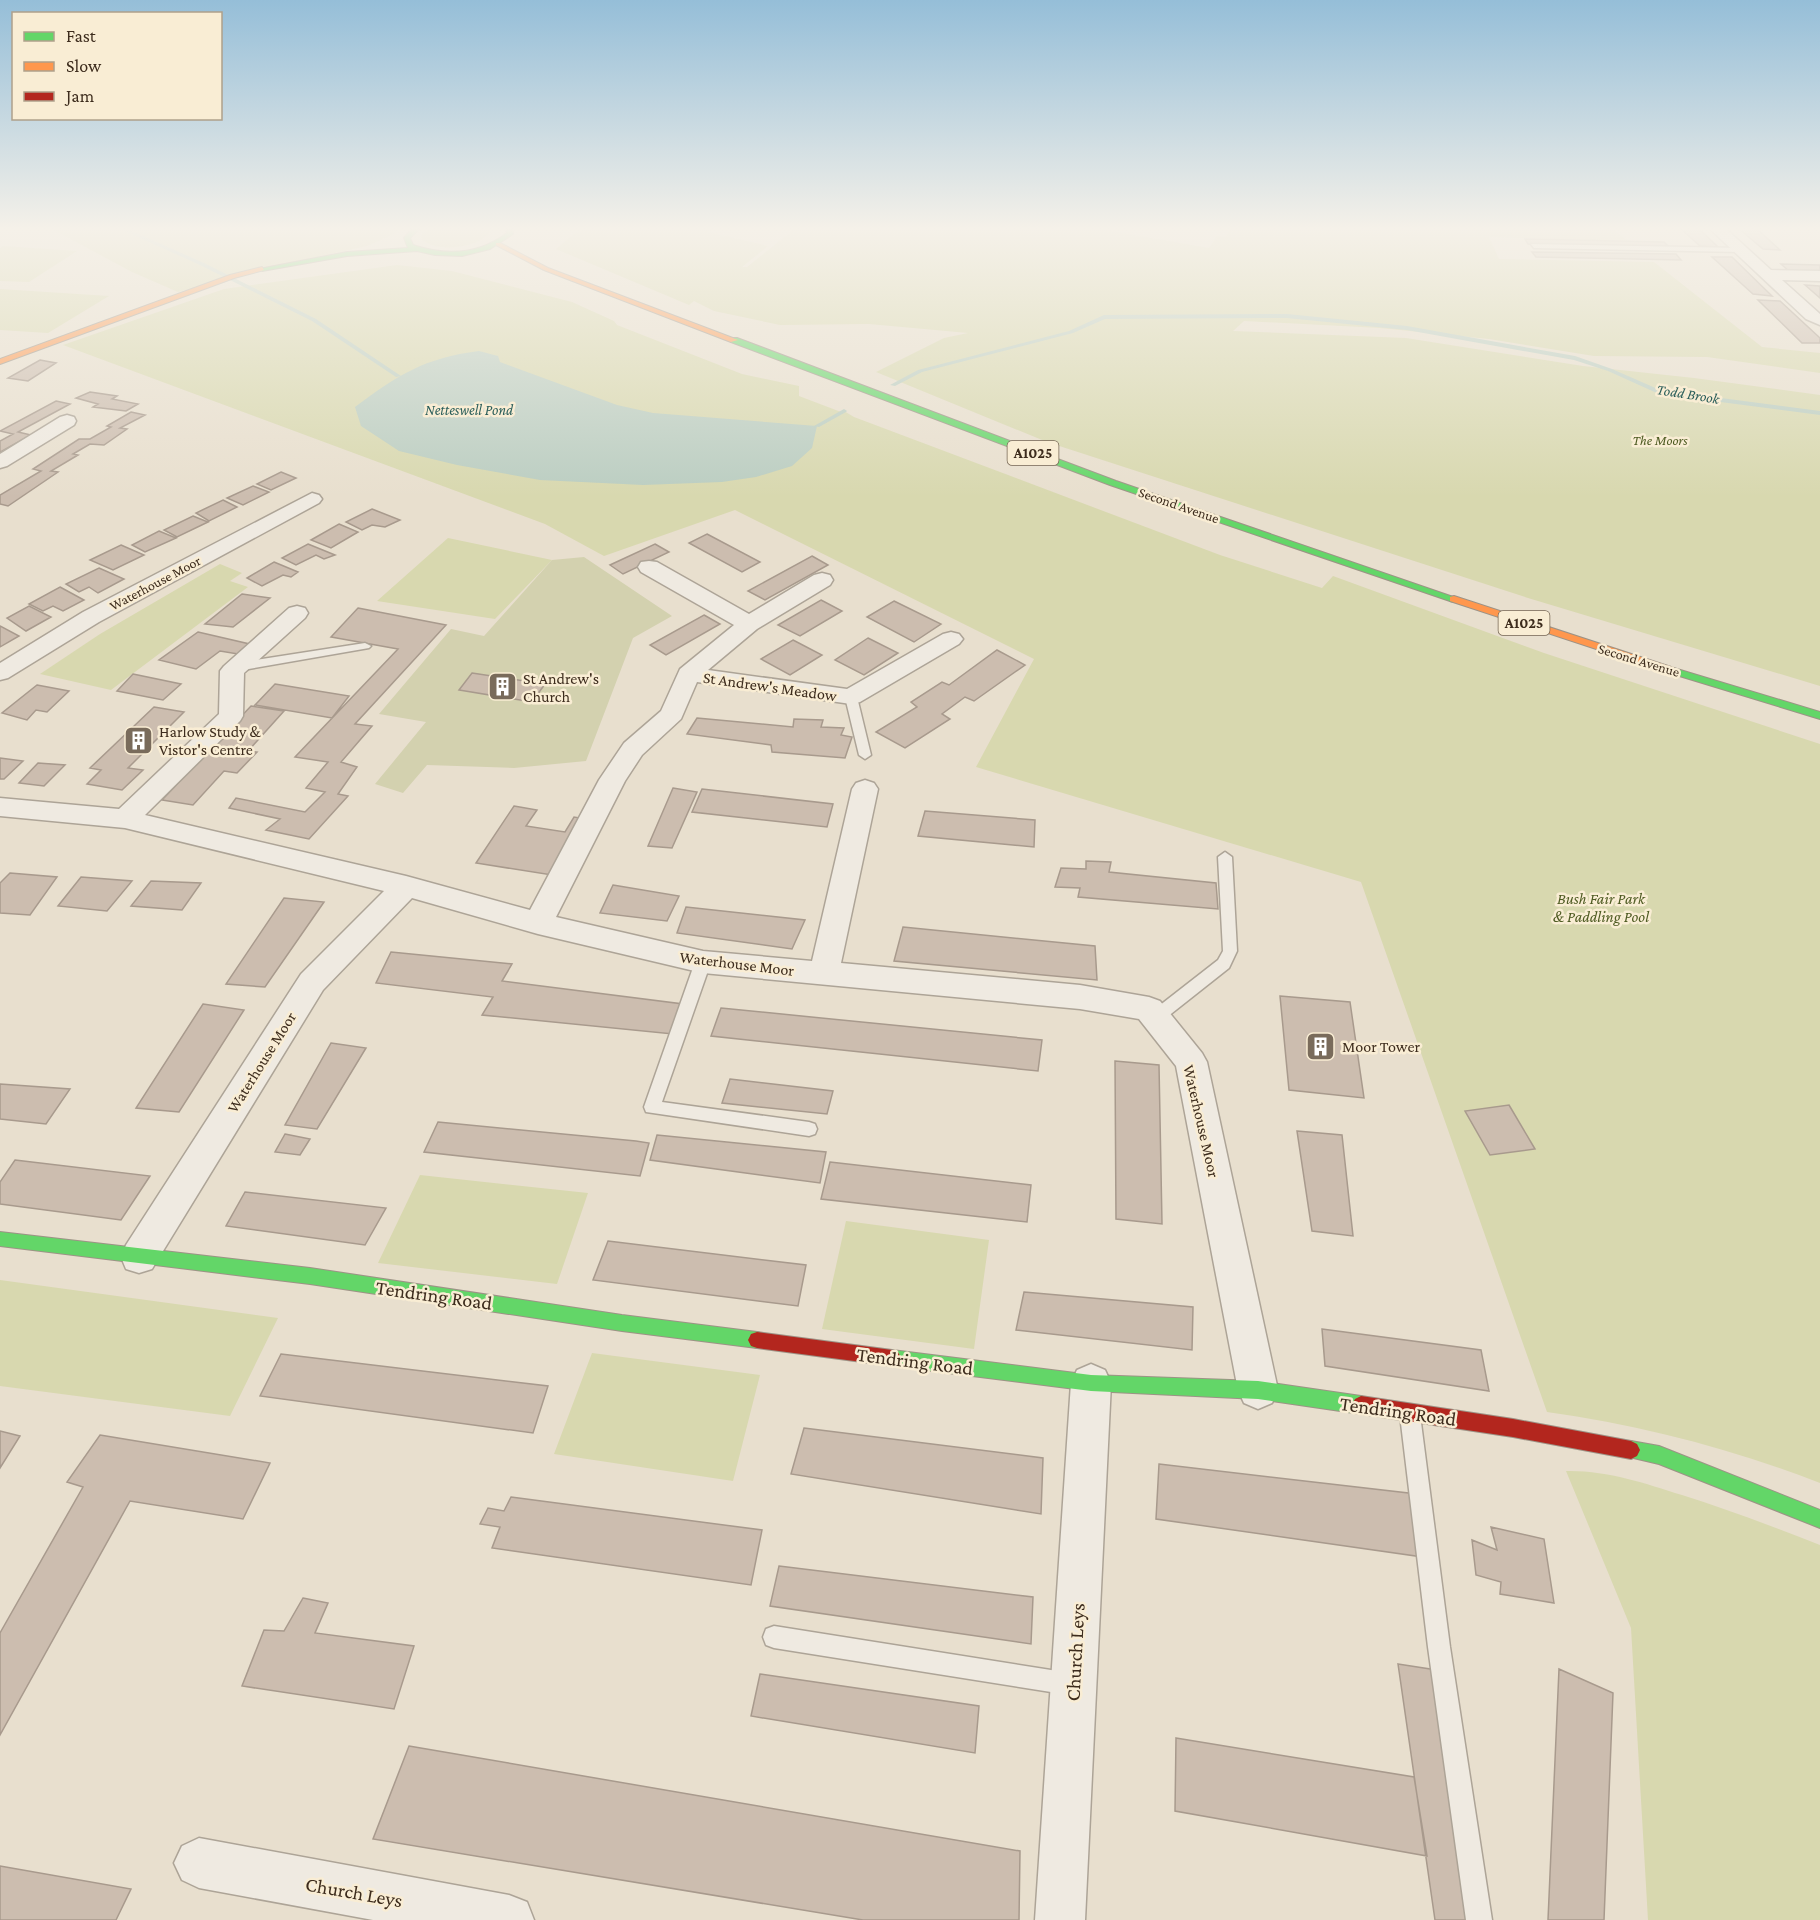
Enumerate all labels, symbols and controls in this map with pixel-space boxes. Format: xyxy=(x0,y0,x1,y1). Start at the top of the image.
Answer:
legend xyxy=(12,12,222,120)
text: Fast xyxy=(66,26,97,46)
text: Slow xyxy=(66,56,102,76)
text: Jam xyxy=(64,86,95,106)
water label: Todd Brook xyxy=(1655,381,1722,407)
water label: Netteswell Pond xyxy=(425,402,514,418)
park label: The Moors xyxy=(1632,432,1688,448)
road number: A1025 xyxy=(1008,441,1058,465)
street label: Second Avenue xyxy=(1137,484,1221,526)
street label: Waterhouse Moor xyxy=(107,552,203,614)
road number: A1025 xyxy=(1498,611,1550,635)
street label: Second Avenue xyxy=(1596,640,1682,680)
street label: St Andrew's Meadow xyxy=(702,669,838,704)
place label: St Andrew's Church xyxy=(523,670,599,705)
building icon: St Andrew's Church xyxy=(486,671,518,703)
place label: Harlow Study & Vistor's Centre xyxy=(159,723,261,758)
building icon: Harlow Study & Vistor's Centre xyxy=(122,724,154,756)
park label: Bush Fair Park & Paddling Pool xyxy=(1553,890,1650,926)
street label: Waterhouse Moor xyxy=(679,948,796,979)
street label: Waterhouse Moor xyxy=(224,1009,299,1116)
building icon: Moor Tower xyxy=(1305,1030,1337,1062)
place label: Moor Tower xyxy=(1342,1038,1420,1055)
street label: Waterhouse Moor xyxy=(1180,1063,1223,1180)
street label: Tendring Road xyxy=(374,1276,494,1315)
street label: Tendring Road xyxy=(855,1343,975,1380)
street label: Tendring Road xyxy=(1338,1392,1458,1431)
street label: Church Leys xyxy=(1061,1602,1090,1702)
street label: Church Leys xyxy=(304,1873,404,1912)

